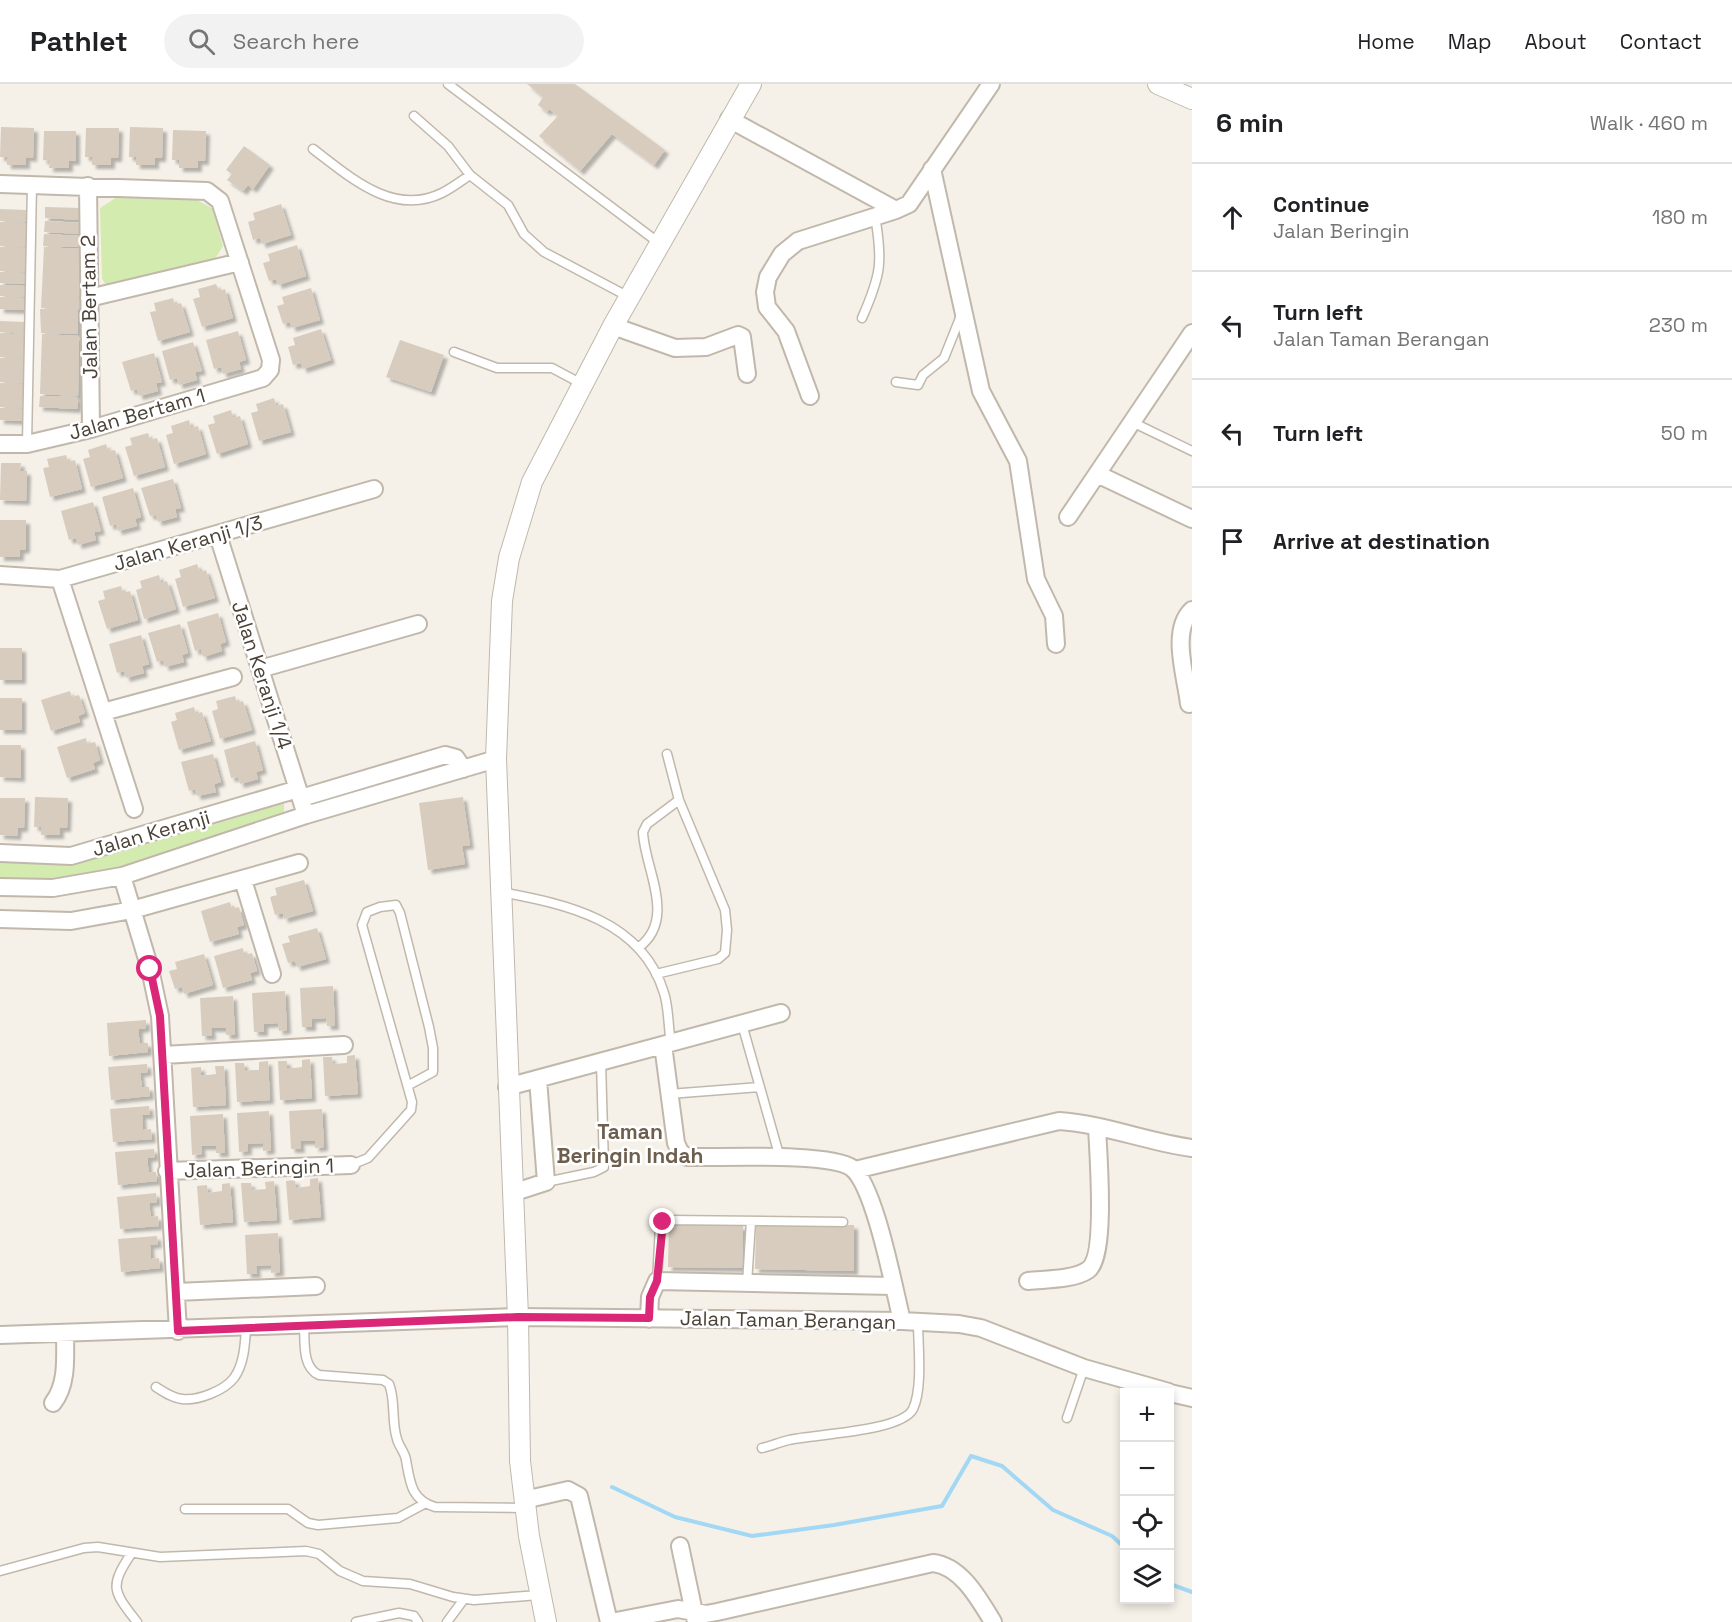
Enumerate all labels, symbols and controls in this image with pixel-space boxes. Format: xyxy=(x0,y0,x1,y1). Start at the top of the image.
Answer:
search box xyxy=(164,14,584,68)
text: Pathlet xyxy=(30,23,128,59)
icon: search xyxy=(185,25,218,58)
text: Search here xyxy=(233,27,360,55)
text: Home xyxy=(1357,28,1415,55)
text: Map xyxy=(1448,28,1492,55)
text: About xyxy=(1525,28,1587,55)
text: Contact xyxy=(1620,28,1702,55)
text: 6 min xyxy=(1216,106,1284,140)
text: Walk · 460 m xyxy=(1590,110,1708,136)
text: Continue xyxy=(1273,190,1369,218)
icon: ahead xyxy=(1216,201,1249,234)
text: 180 m xyxy=(1652,204,1708,230)
text: Jalan Beringin xyxy=(1273,218,1409,244)
street label: Jalan Bertam 2 xyxy=(75,235,103,379)
text: Turn left xyxy=(1273,298,1363,326)
icon: left xyxy=(1216,309,1249,342)
text: 230 m xyxy=(1649,312,1708,338)
text: Jalan Taman Berangan xyxy=(1273,326,1489,352)
street label: Jalan Bertam 1 xyxy=(66,382,208,446)
icon: left xyxy=(1216,417,1249,450)
text: Turn left xyxy=(1273,419,1363,447)
text: 50 m xyxy=(1661,420,1708,446)
street label: Jalan Keranji 1/3 xyxy=(110,509,266,577)
icon: arrive xyxy=(1216,525,1249,558)
text: Arrive at destination xyxy=(1273,527,1490,555)
street label: Jalan Keranji 1/4 xyxy=(226,598,298,752)
street label: Jalan Keranji xyxy=(89,804,213,862)
route start xyxy=(136,955,162,981)
district label: Taman Beringin Indah xyxy=(556,1118,704,1169)
street label: Jalan Beringin 1 xyxy=(184,1152,334,1184)
route end xyxy=(649,1208,675,1234)
street label: Jalan Taman Berangan xyxy=(680,1305,896,1335)
map controls xyxy=(1120,1388,1174,1604)
button: + xyxy=(1120,1388,1174,1442)
button: − xyxy=(1120,1442,1174,1496)
button: locate xyxy=(1120,1496,1174,1550)
button: layers xyxy=(1120,1550,1174,1604)

